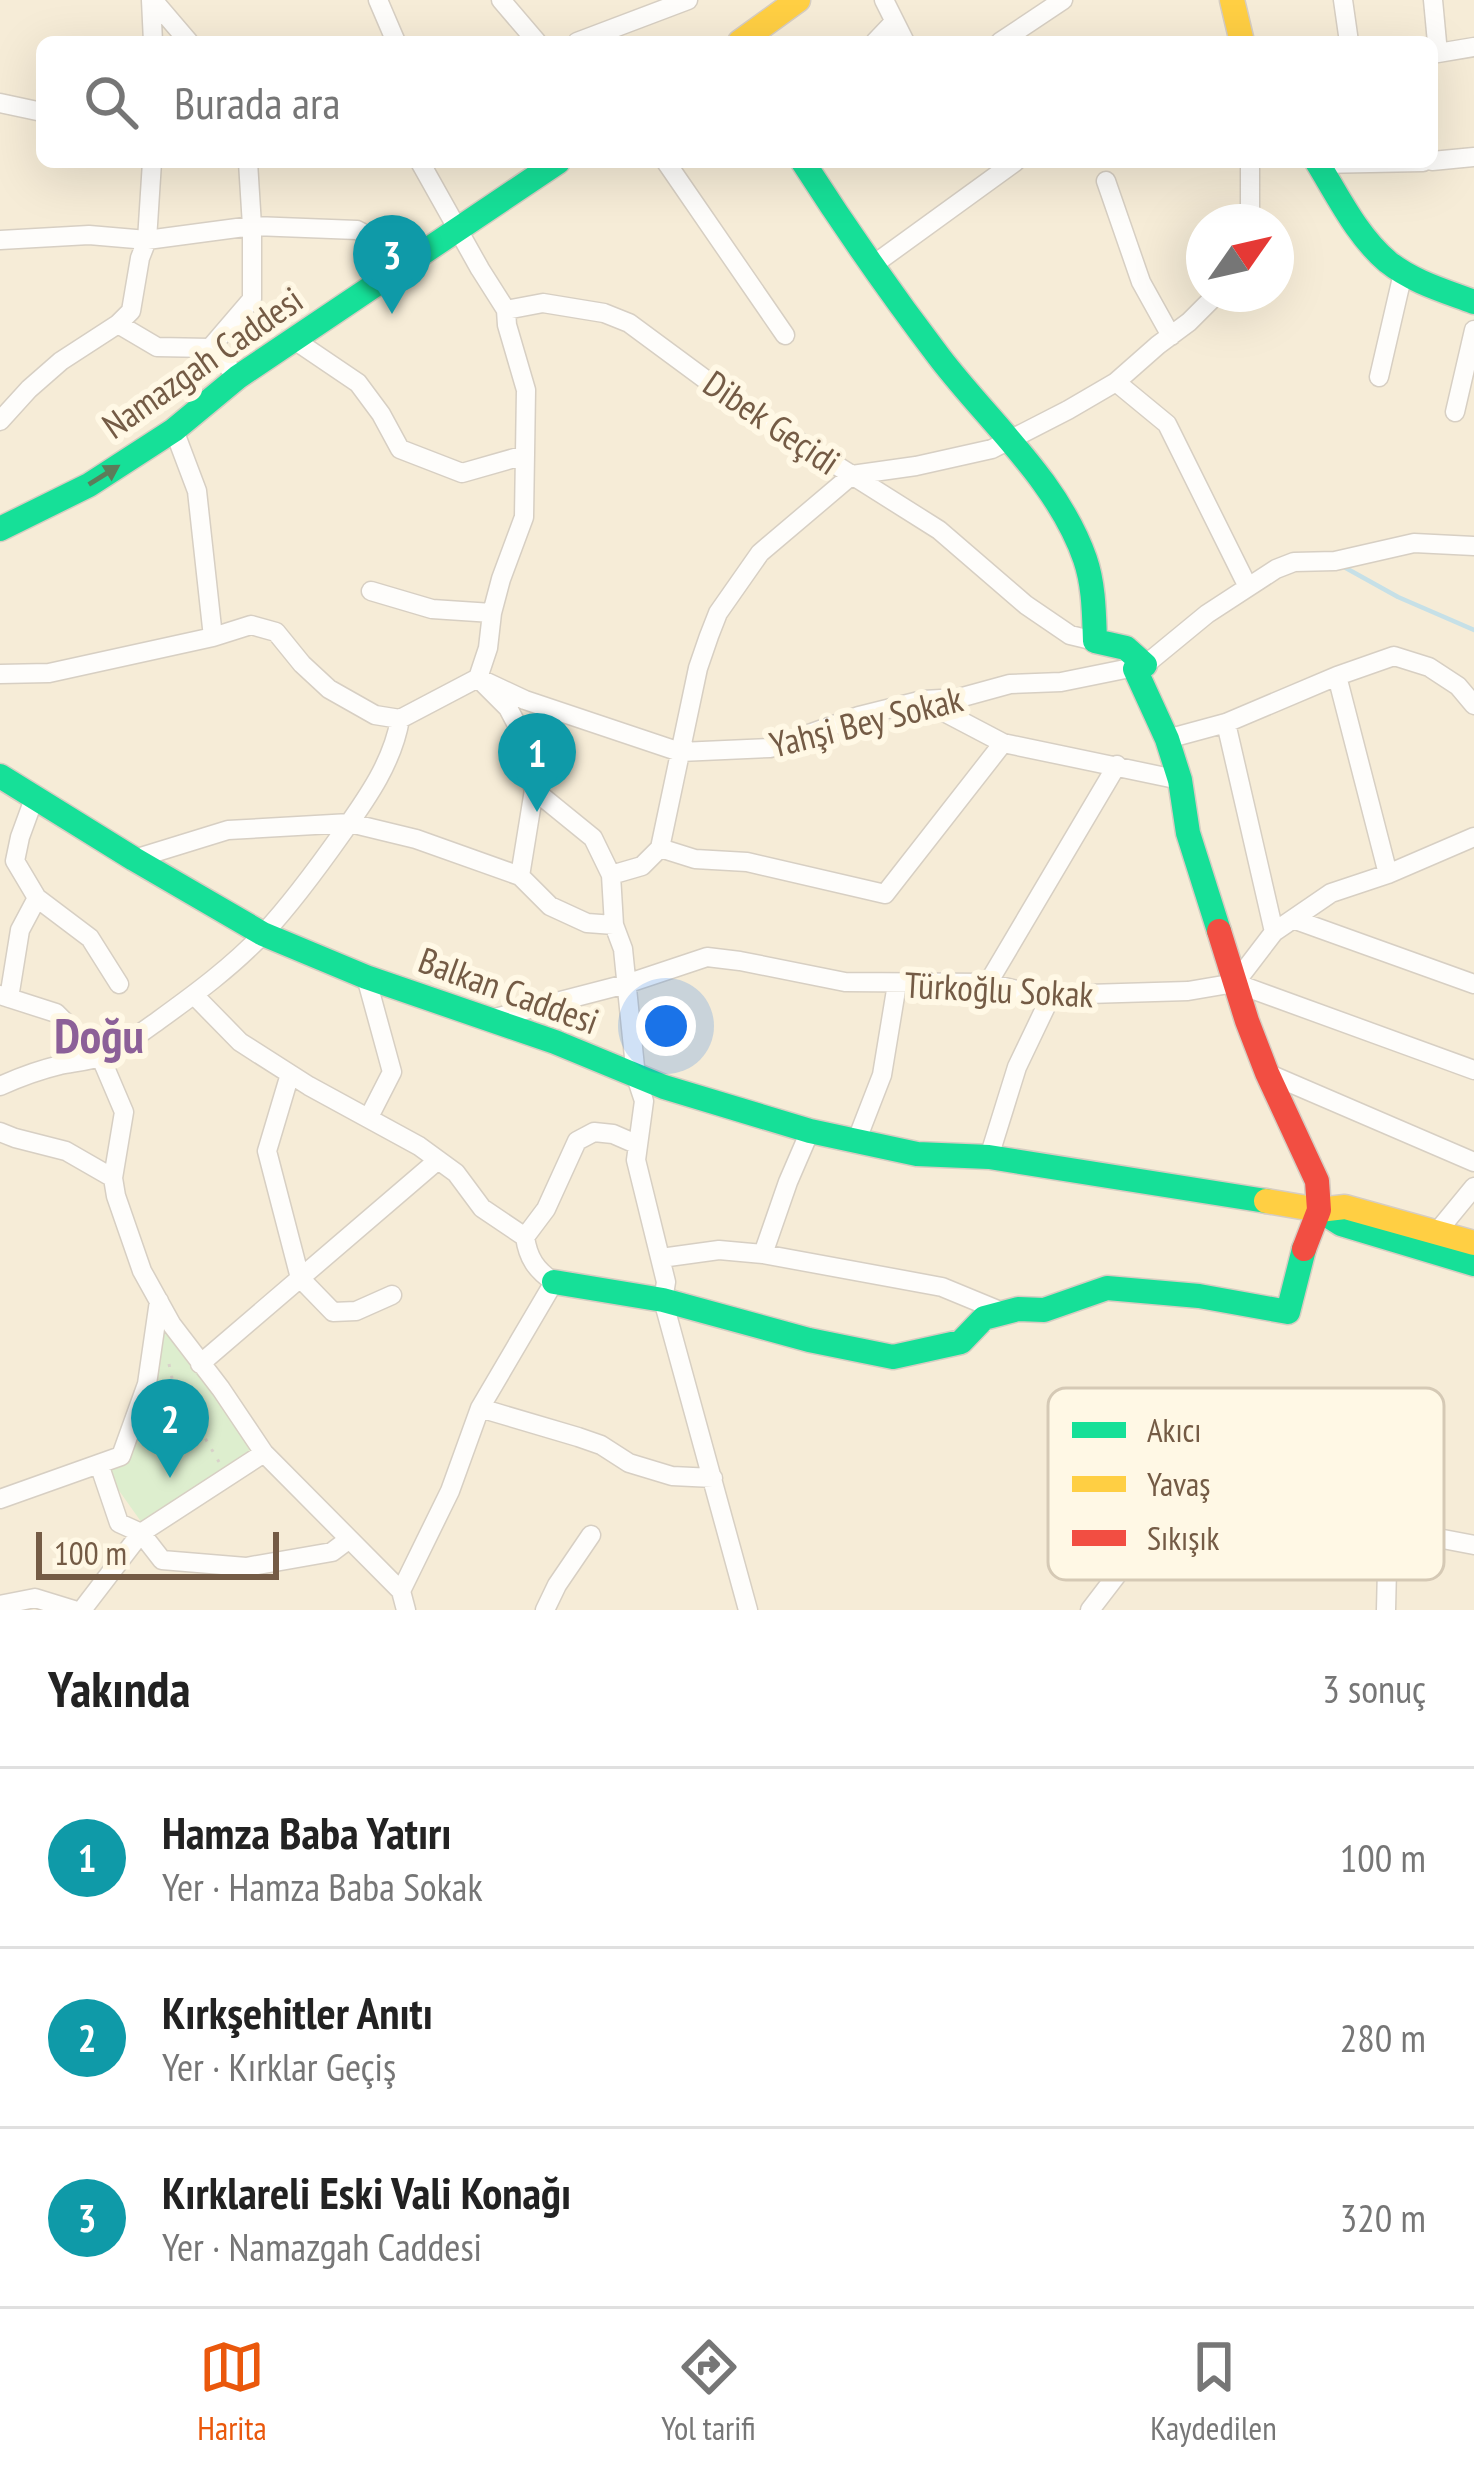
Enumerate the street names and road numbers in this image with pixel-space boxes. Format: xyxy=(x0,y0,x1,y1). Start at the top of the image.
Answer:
street label: Namazgah Caddesi xyxy=(93,276,311,448)
street label: Dibek Geçidi xyxy=(695,359,849,485)
street label: Yahşi Bey Sokak xyxy=(765,674,967,768)
street label: Balkan Caddesi xyxy=(413,936,605,1044)
street label: Türkoğlu Sokak xyxy=(903,961,1095,1017)

